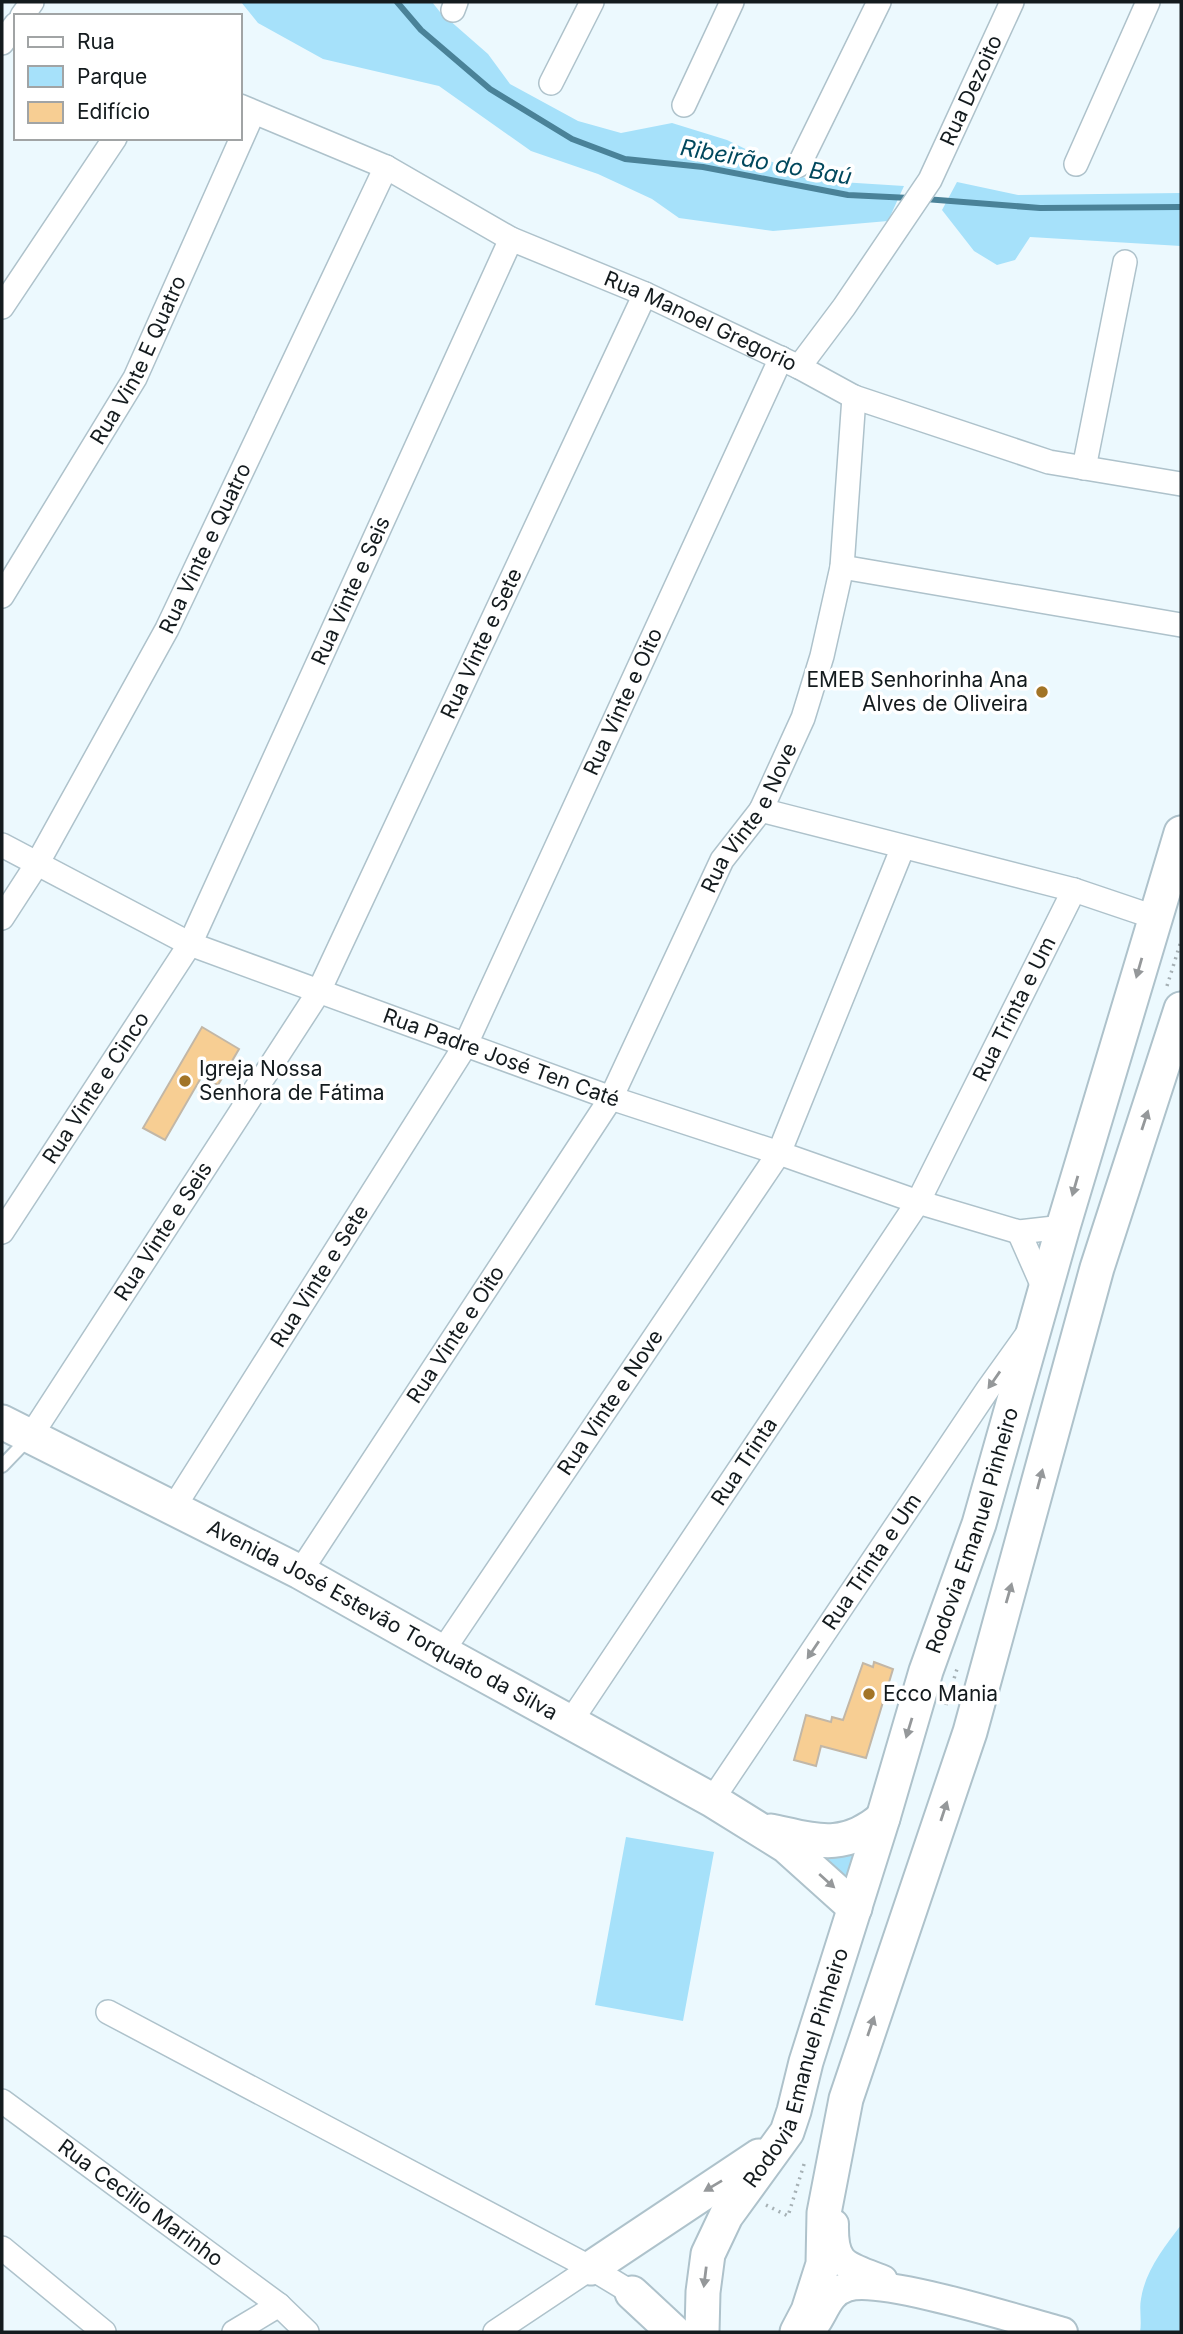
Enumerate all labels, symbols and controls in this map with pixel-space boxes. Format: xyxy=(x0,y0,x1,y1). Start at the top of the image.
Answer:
legend xyxy=(14,14,242,140)
text: Rua xyxy=(77,29,115,54)
street label: Rua Dezoito xyxy=(935,31,1007,149)
text: Parque xyxy=(77,64,147,89)
text: Edifício xyxy=(77,99,150,124)
water label: Ribeirão do Baú xyxy=(678,133,854,191)
street label: Rua Manoel Gregorio xyxy=(601,266,801,376)
street label: Rua Vinte E Quatro xyxy=(85,271,191,449)
street label: Rua Vinte e Quatro xyxy=(154,459,256,638)
street label: Rua Vinte e Seis xyxy=(306,512,395,669)
street label: Rua Vinte e Sete xyxy=(435,564,527,723)
street label: Rua Vinte e Oito xyxy=(578,624,667,779)
place label: EMEB Senhorinha Ana Alves de Oliveira xyxy=(806,667,1028,716)
marker: EMEB Senhorinha Ana Alves de Oliveira xyxy=(1034,684,1050,700)
street label: Rua Vinte e Nove xyxy=(696,739,802,897)
street label: Rua Trinta e Um xyxy=(967,932,1061,1085)
one-way arrow xyxy=(1134,958,1144,979)
street label: Rua Padre José Ten Caté xyxy=(380,1003,623,1112)
street label: Rua Vinte e Cinco xyxy=(37,1007,154,1168)
place label: Igreja Nossa Senhora de Fátima xyxy=(199,1056,385,1105)
marker: Igreja Nossa Senhora de Fátima xyxy=(177,1073,193,1089)
one-way arrow xyxy=(1140,1109,1151,1130)
street label: Rua Vinte e Seis xyxy=(109,1157,217,1305)
one-way arrow xyxy=(1069,1176,1079,1197)
street label: Rua Vinte e Sete xyxy=(265,1200,373,1352)
street label: Rua Vinte e Oito xyxy=(401,1261,509,1408)
street label: Rua Vinte e Nove xyxy=(552,1325,668,1480)
one-way arrow xyxy=(987,1371,1001,1389)
street label: Rodovia Emanuel Pinheiro xyxy=(920,1404,1023,1657)
street label: Rua Trinta xyxy=(706,1413,782,1510)
one-way arrow xyxy=(1035,1468,1046,1490)
street label: Rua Trinta e Um xyxy=(817,1489,926,1634)
street label: Avenida José Estevão Torquato da Silva xyxy=(203,1514,562,1725)
one-way arrow xyxy=(1004,1582,1015,1604)
one-way arrow xyxy=(806,1641,819,1660)
place label: Ecco Mania xyxy=(883,1681,998,1706)
marker: Ecco Mania xyxy=(861,1686,877,1702)
one-way arrow xyxy=(903,1717,913,1738)
one-way arrow xyxy=(939,1800,950,1821)
one-way arrow xyxy=(818,1873,836,1889)
street label: Rodovia Emanuel Pinheiro xyxy=(738,1945,853,2192)
one-way arrow xyxy=(866,2016,877,2037)
street label: Rua Cecilio Marinho xyxy=(53,2134,228,2272)
one-way arrow xyxy=(703,2180,722,2193)
one-way arrow xyxy=(700,2266,711,2288)

